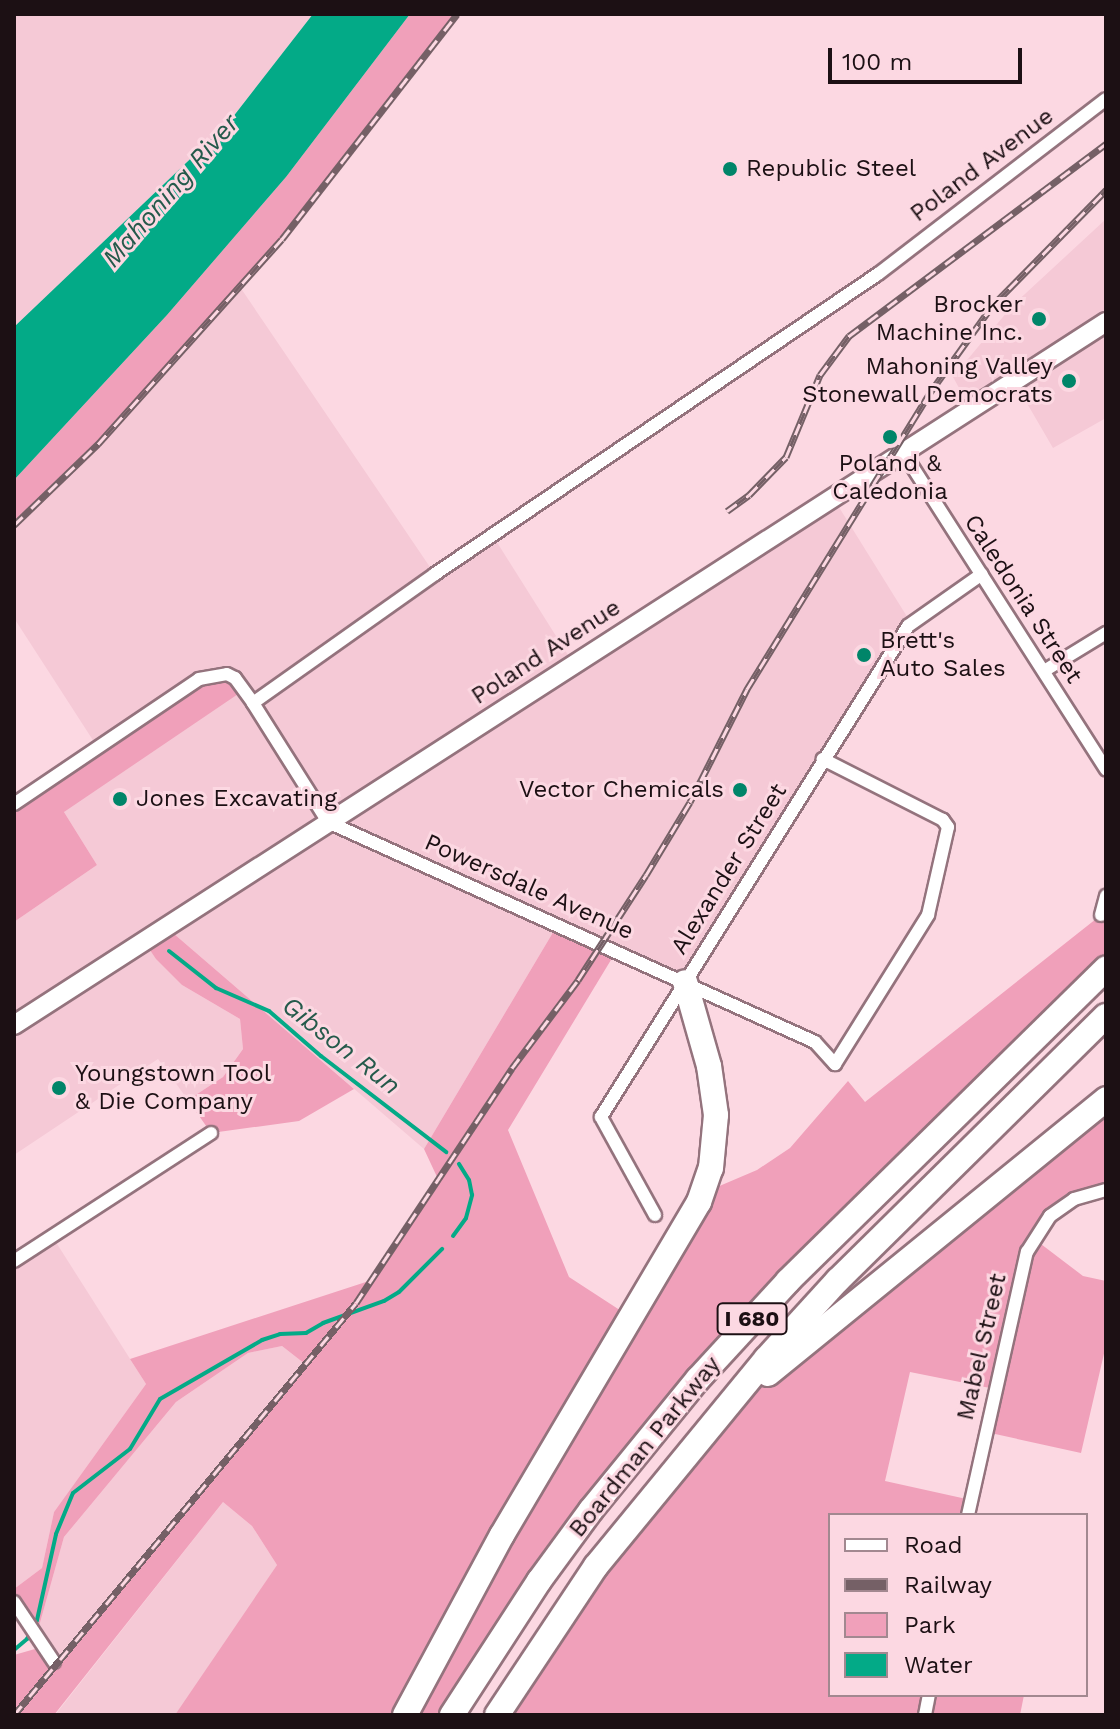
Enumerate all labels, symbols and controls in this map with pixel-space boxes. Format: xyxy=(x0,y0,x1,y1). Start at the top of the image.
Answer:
scale bar xyxy=(832,32,1026,82)
text: 100 m xyxy=(842,48,912,76)
street label: Poland Avenue xyxy=(904,102,1060,228)
water label: Mahoning River xyxy=(96,108,246,274)
place label: Republic Steel xyxy=(746,155,916,183)
marker: Republic Steel xyxy=(721,160,739,178)
place label: Brocker Machine Inc. xyxy=(876,291,1023,347)
marker: Brocker Machine Inc. xyxy=(1030,310,1048,328)
place label: Mahoning Valley Stonewall Democrats xyxy=(801,353,1053,409)
marker: Mahoning Valley Stonewall Democrats xyxy=(1060,372,1078,390)
marker: Poland & Caledonia xyxy=(881,428,899,446)
place label: Poland & Caledonia xyxy=(832,450,948,506)
street label: Caledonia Street xyxy=(958,509,1088,689)
street label: Poland Avenue xyxy=(466,593,626,711)
place label: Brett's Auto Sales xyxy=(880,627,1006,683)
marker: Brett's Auto Sales xyxy=(855,646,873,664)
place label: Vector Chemicals xyxy=(518,776,724,804)
street label: Alexander Street xyxy=(665,778,793,960)
marker: Vector Chemicals xyxy=(731,781,749,799)
place label: Jones Excavating xyxy=(136,785,337,813)
marker: Jones Excavating xyxy=(111,790,129,808)
street label: Powersdale Avenue xyxy=(420,828,638,946)
water label: Gibson Run xyxy=(276,990,406,1102)
place label: Youngstown Tool & Die Company xyxy=(75,1060,272,1116)
marker: Youngstown Tool & Die Company xyxy=(50,1079,68,1097)
street label: Mabel Street xyxy=(951,1270,1013,1424)
road number: I 680 xyxy=(716,1301,788,1337)
street label: Boardman Parkway xyxy=(563,1351,727,1543)
legend xyxy=(828,1513,1088,1697)
text: Road xyxy=(904,1531,963,1559)
text: Railway xyxy=(904,1571,992,1599)
text: Park xyxy=(904,1611,956,1639)
text: Water xyxy=(904,1651,973,1679)

